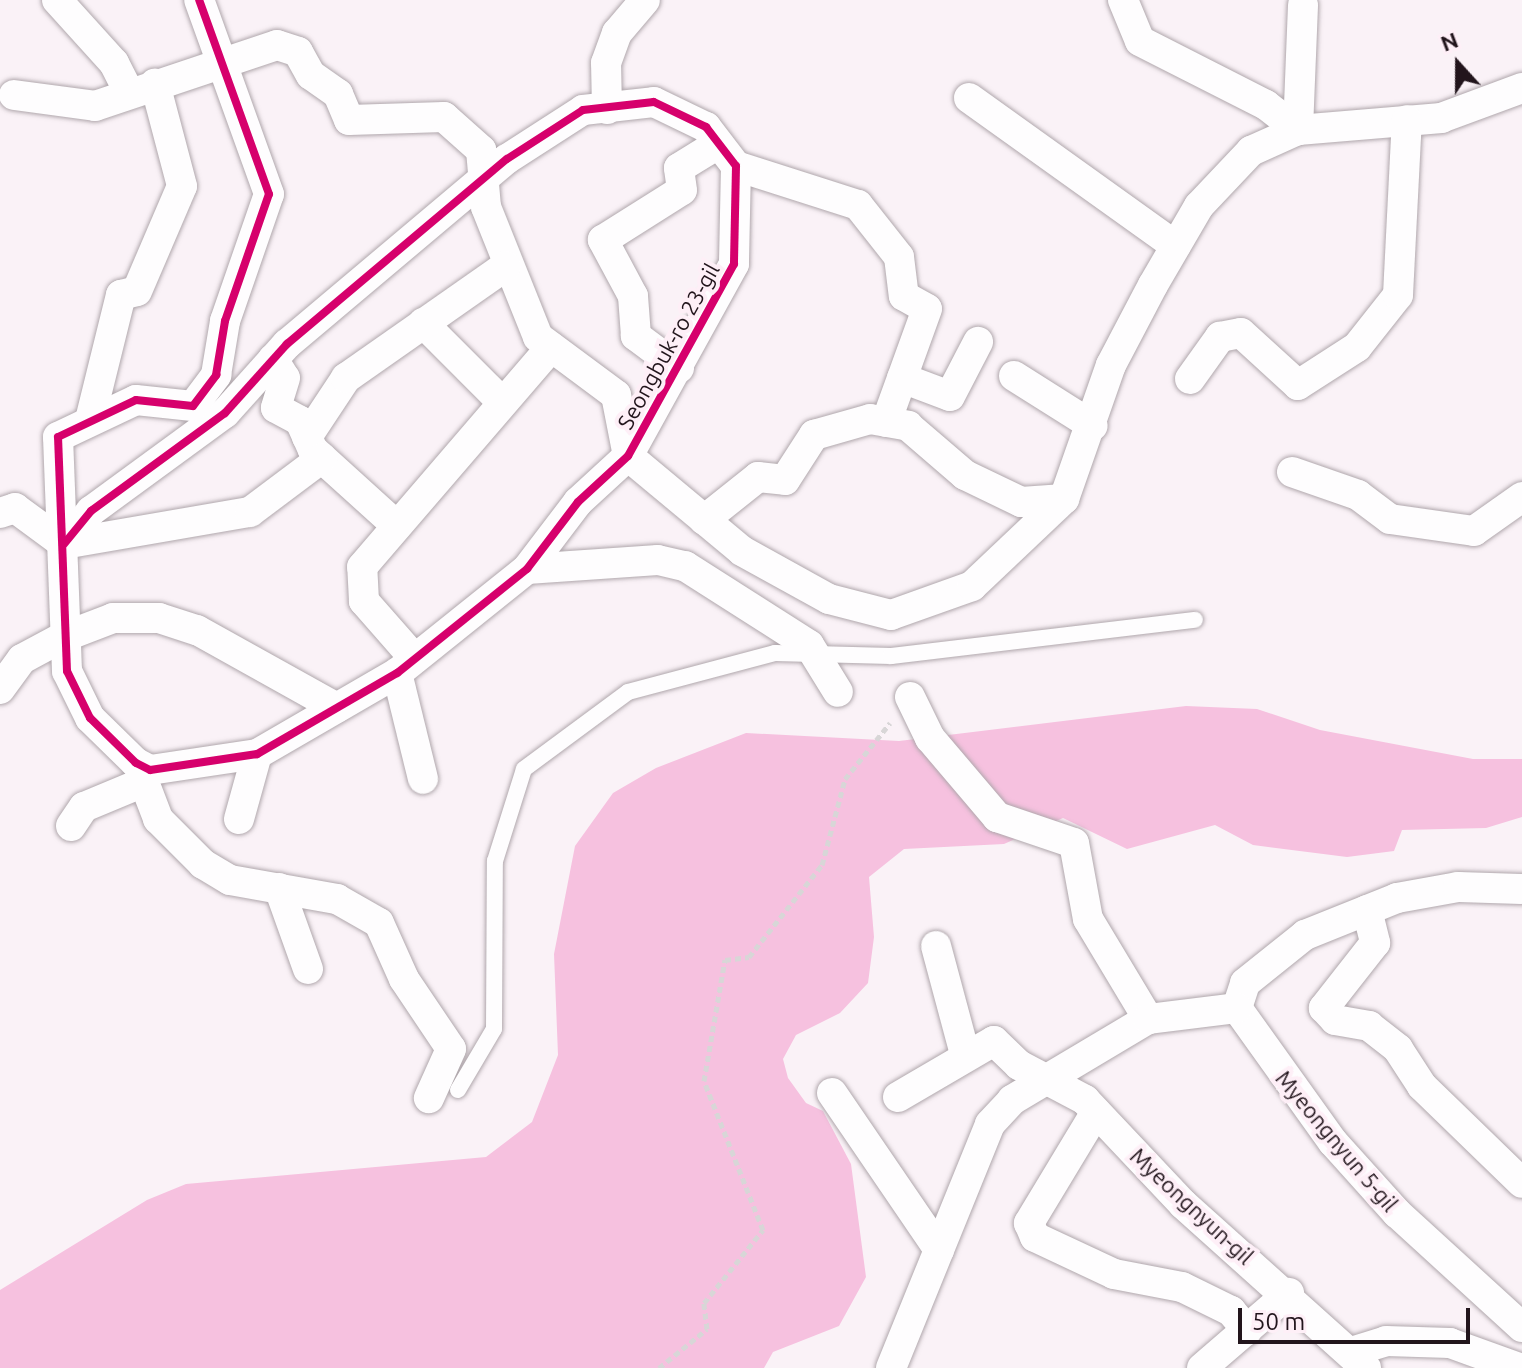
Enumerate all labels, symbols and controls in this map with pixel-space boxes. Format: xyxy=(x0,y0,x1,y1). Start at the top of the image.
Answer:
north arrow xyxy=(1418,24,1498,104)
text: N xyxy=(1437,27,1461,56)
street label: Seongbuk-ro 23-gil xyxy=(612,259,724,433)
street label: Myeongnyun 5-gil xyxy=(1270,1065,1404,1217)
street label: Myeongnyun-gil xyxy=(1125,1142,1259,1270)
scale bar xyxy=(1242,1292,1474,1342)
text: 50 m xyxy=(1252,1308,1305,1335)

